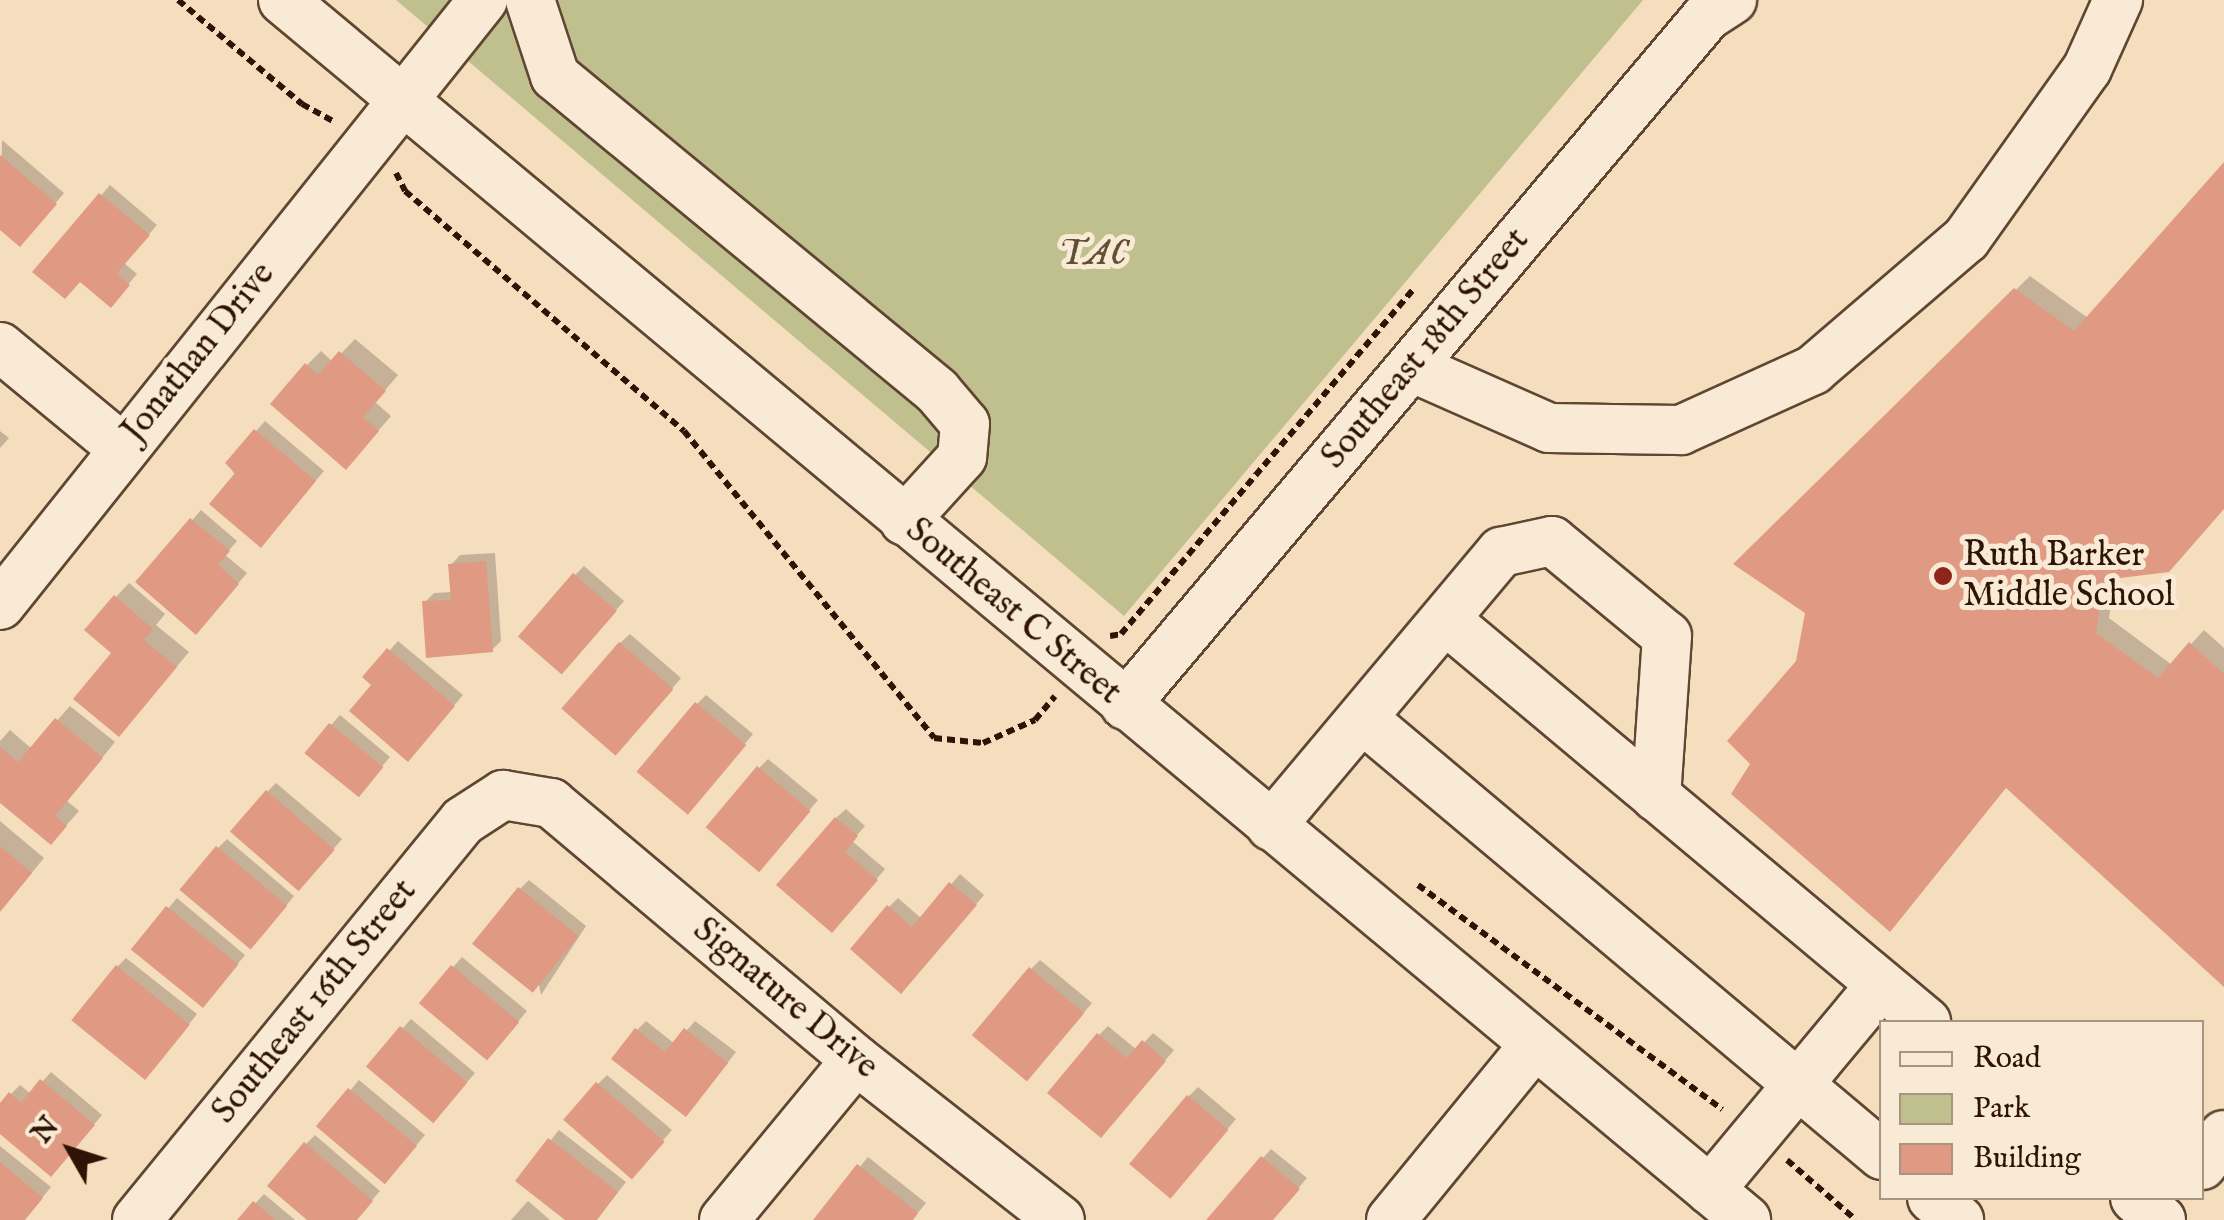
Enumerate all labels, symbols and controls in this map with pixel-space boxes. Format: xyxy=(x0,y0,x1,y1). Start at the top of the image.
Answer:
street label: Southeast 18th Street xyxy=(1313,220,1539,478)
park label: TAC xyxy=(1059,234,1127,276)
street label: Jonathan Drive xyxy=(114,255,284,451)
street label: Southeast C Street xyxy=(897,510,1129,714)
place label: Ruth Barker Middle School xyxy=(1963,535,2174,617)
marker: Ruth Barker Middle School xyxy=(1932,565,1954,587)
street label: Southeast 16th Street xyxy=(204,872,426,1132)
street label: Signature Drive xyxy=(684,910,886,1088)
legend xyxy=(1879,1020,2204,1200)
text: Road xyxy=(1973,1040,2041,1078)
text: Park xyxy=(1973,1090,2030,1128)
north arrow xyxy=(20,1100,120,1200)
text: N xyxy=(25,1110,68,1151)
text: Building xyxy=(1973,1140,2081,1178)

